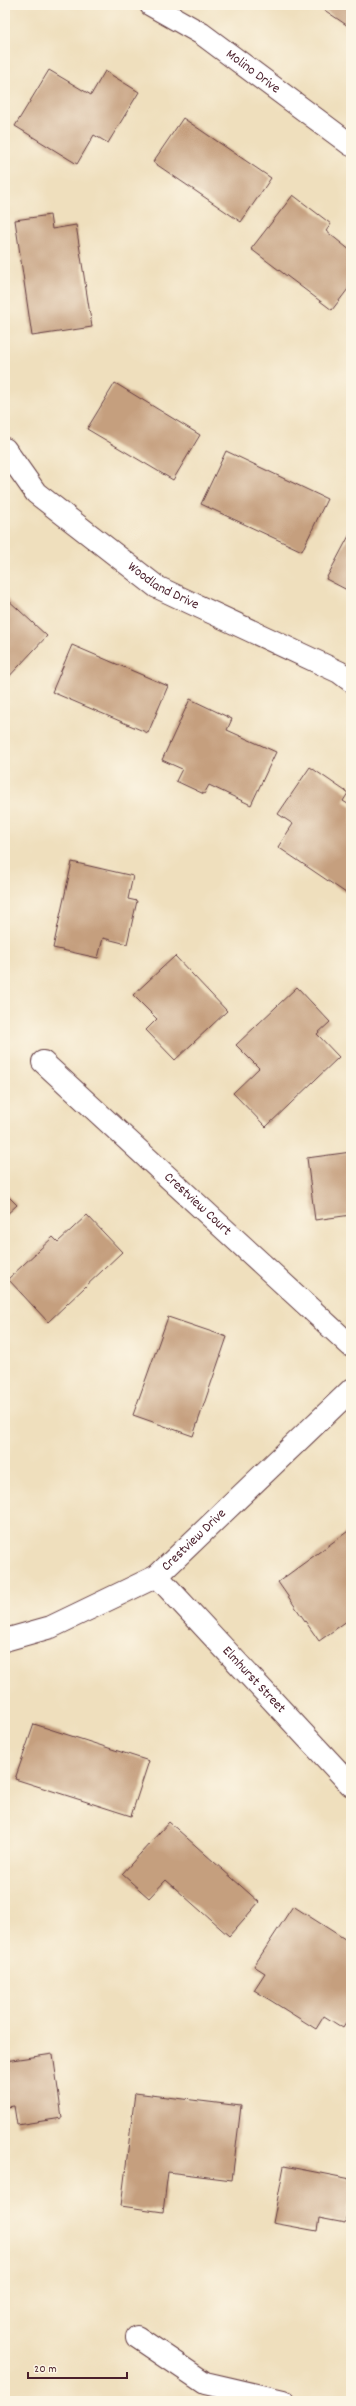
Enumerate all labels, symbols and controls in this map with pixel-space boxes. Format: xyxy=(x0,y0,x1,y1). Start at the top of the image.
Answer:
street label: Molino Drive xyxy=(221,45,284,99)
street label: Woodland Drive xyxy=(123,558,202,615)
street label: Crestview Court xyxy=(159,1168,236,1241)
street label: Crestview Drive xyxy=(157,1504,231,1576)
street label: Elmhurst Street xyxy=(217,1642,290,1718)
scale bar xyxy=(28,2354,127,2380)
text: 20 m xyxy=(34,2361,57,2378)

